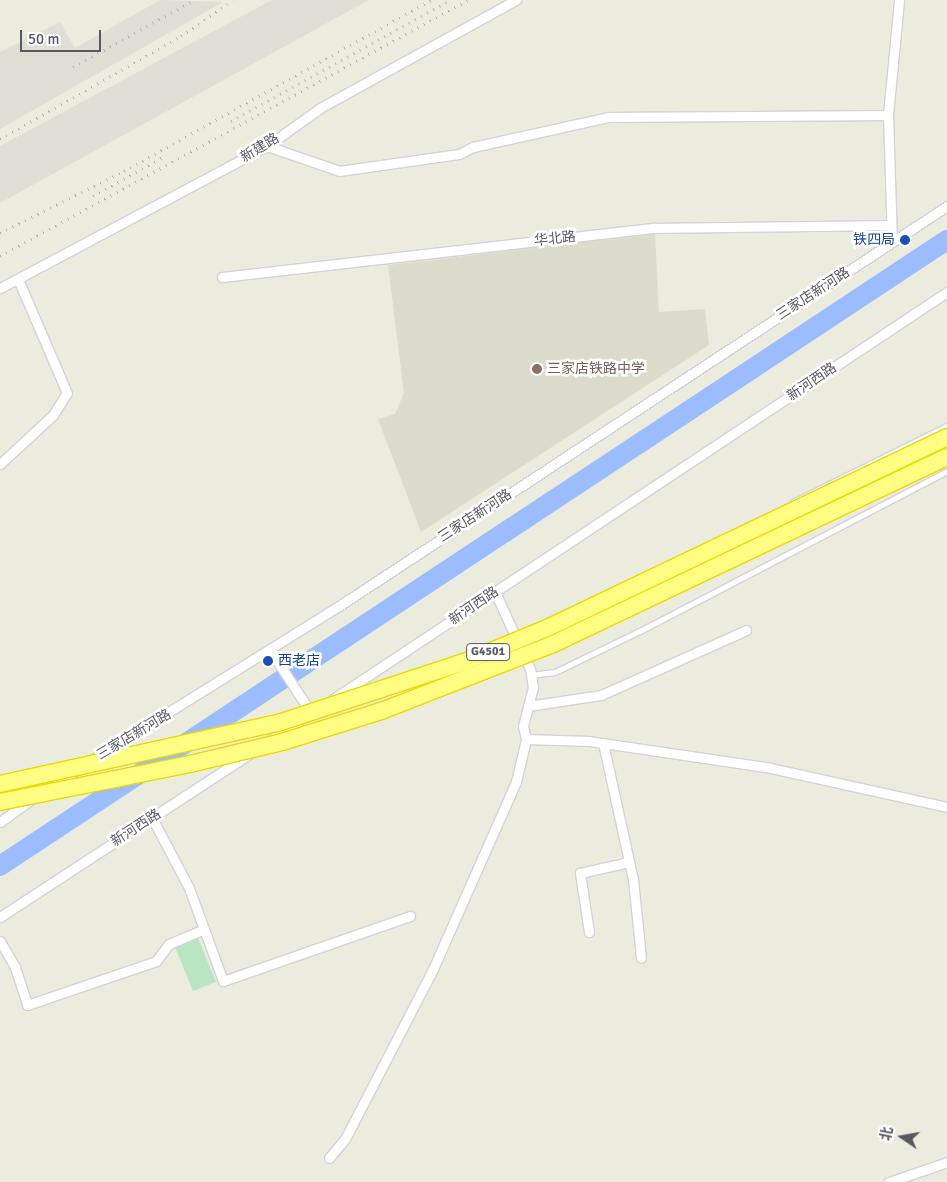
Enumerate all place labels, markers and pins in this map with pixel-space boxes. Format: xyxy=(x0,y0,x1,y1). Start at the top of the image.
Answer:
place label: 铁四局 xyxy=(853,232,895,248)
marker: 铁四局 xyxy=(899,234,911,246)
place label: 三家店铁路中学 xyxy=(547,361,645,377)
marker: 三家店铁路中学 xyxy=(531,363,543,375)
place label: 西老店 xyxy=(278,653,320,669)
marker: 西老店 xyxy=(262,655,274,667)

